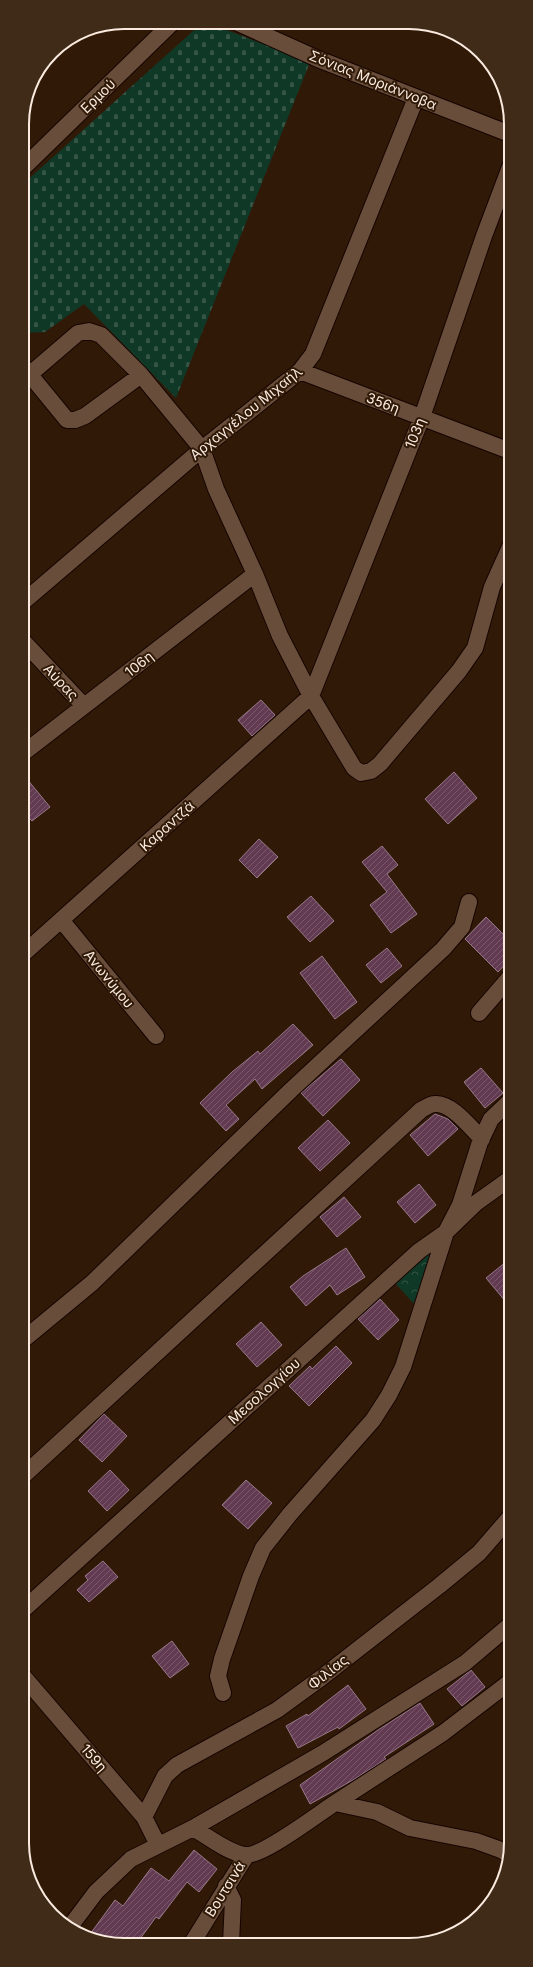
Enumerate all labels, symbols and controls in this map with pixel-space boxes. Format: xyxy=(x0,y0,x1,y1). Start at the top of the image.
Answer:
street label: Σόνιας Μοριάννοβα xyxy=(307,46,439,113)
street label: Ερμού xyxy=(77,75,119,116)
street label: Αρχαγγέλου Μιχαήλ xyxy=(186,362,305,463)
street label: 356η xyxy=(364,388,402,417)
street label: 103η xyxy=(401,415,428,451)
street label: 106η xyxy=(121,647,156,680)
street label: Αύρας xyxy=(40,660,83,703)
street label: Καραντζά xyxy=(136,797,197,854)
street label: Ανωνύμου xyxy=(81,946,138,1011)
street label: Μεσολογγίου xyxy=(224,1354,303,1427)
street label: Φιλίας xyxy=(304,1651,351,1693)
street label: 159η xyxy=(78,1740,111,1775)
street label: Βουτσινά xyxy=(201,1858,248,1920)

